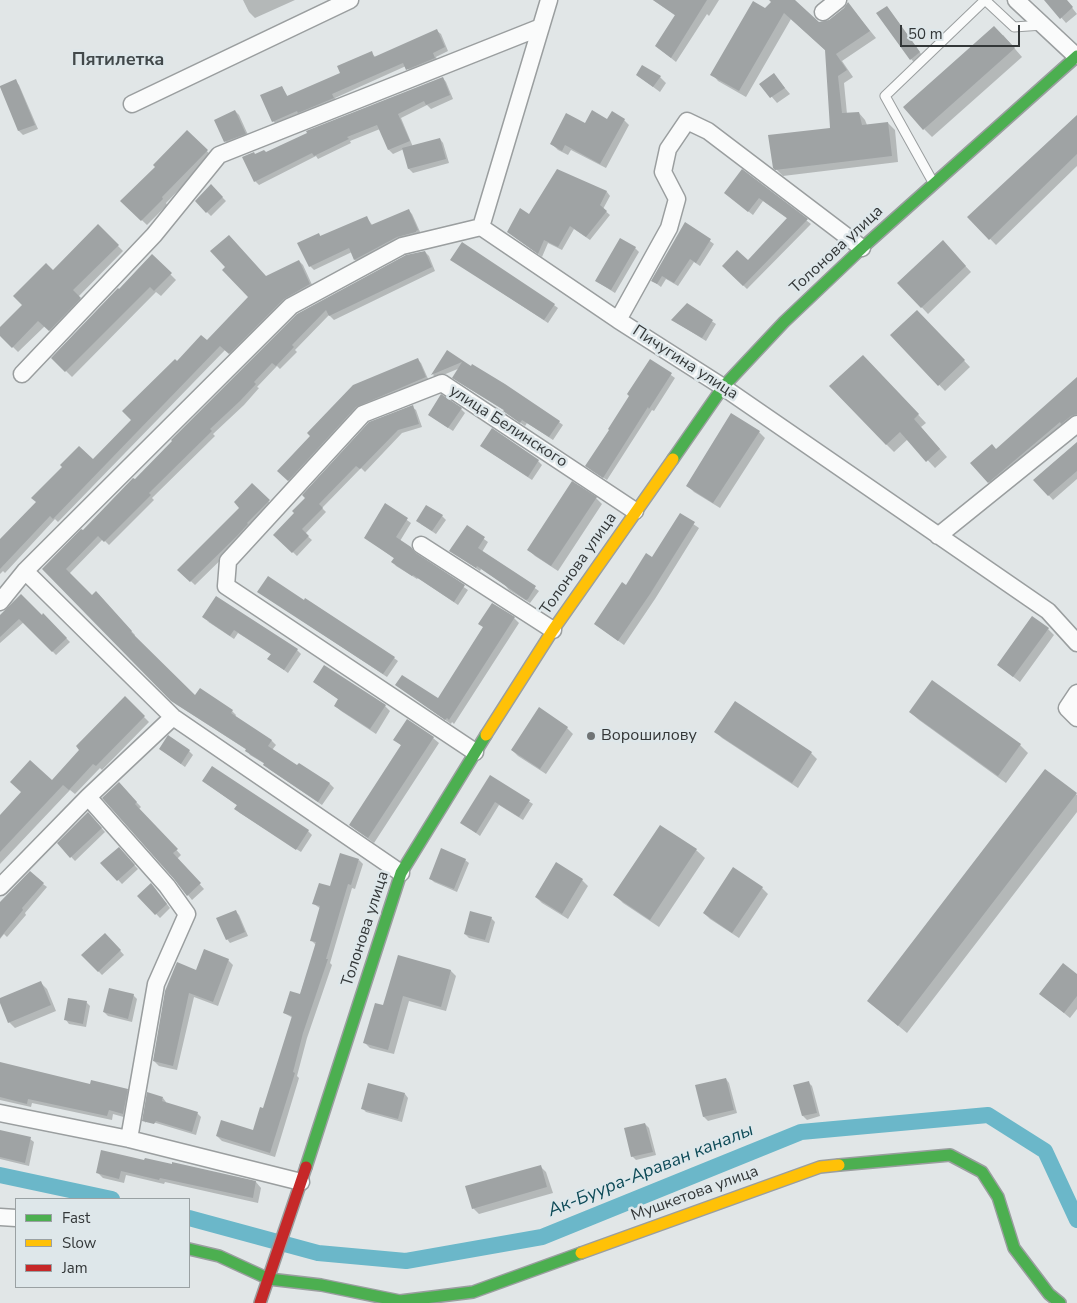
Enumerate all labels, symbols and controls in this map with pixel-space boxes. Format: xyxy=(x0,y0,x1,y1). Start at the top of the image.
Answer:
scale bar xyxy=(902,15,1022,47)
text: 50 m xyxy=(908,24,943,44)
district label: Пятилетка xyxy=(72,50,164,72)
street label: Толонова улица xyxy=(787,202,887,298)
street label: Пичугина улица xyxy=(629,322,741,404)
street label: улица Белинского xyxy=(445,382,571,472)
street label: Толонова улица xyxy=(537,509,621,619)
place label: Ворошилову xyxy=(601,726,697,746)
marker: Ворошилову xyxy=(585,730,597,742)
street label: Толонова улица xyxy=(338,869,394,989)
water label: Ак-Буура-Араван каналы xyxy=(545,1120,757,1222)
street label: Мушкетова улица xyxy=(629,1162,761,1226)
legend xyxy=(15,1198,190,1288)
text: Fast xyxy=(62,1208,90,1228)
text: Slow xyxy=(62,1233,96,1253)
text: Jam xyxy=(62,1258,88,1278)

